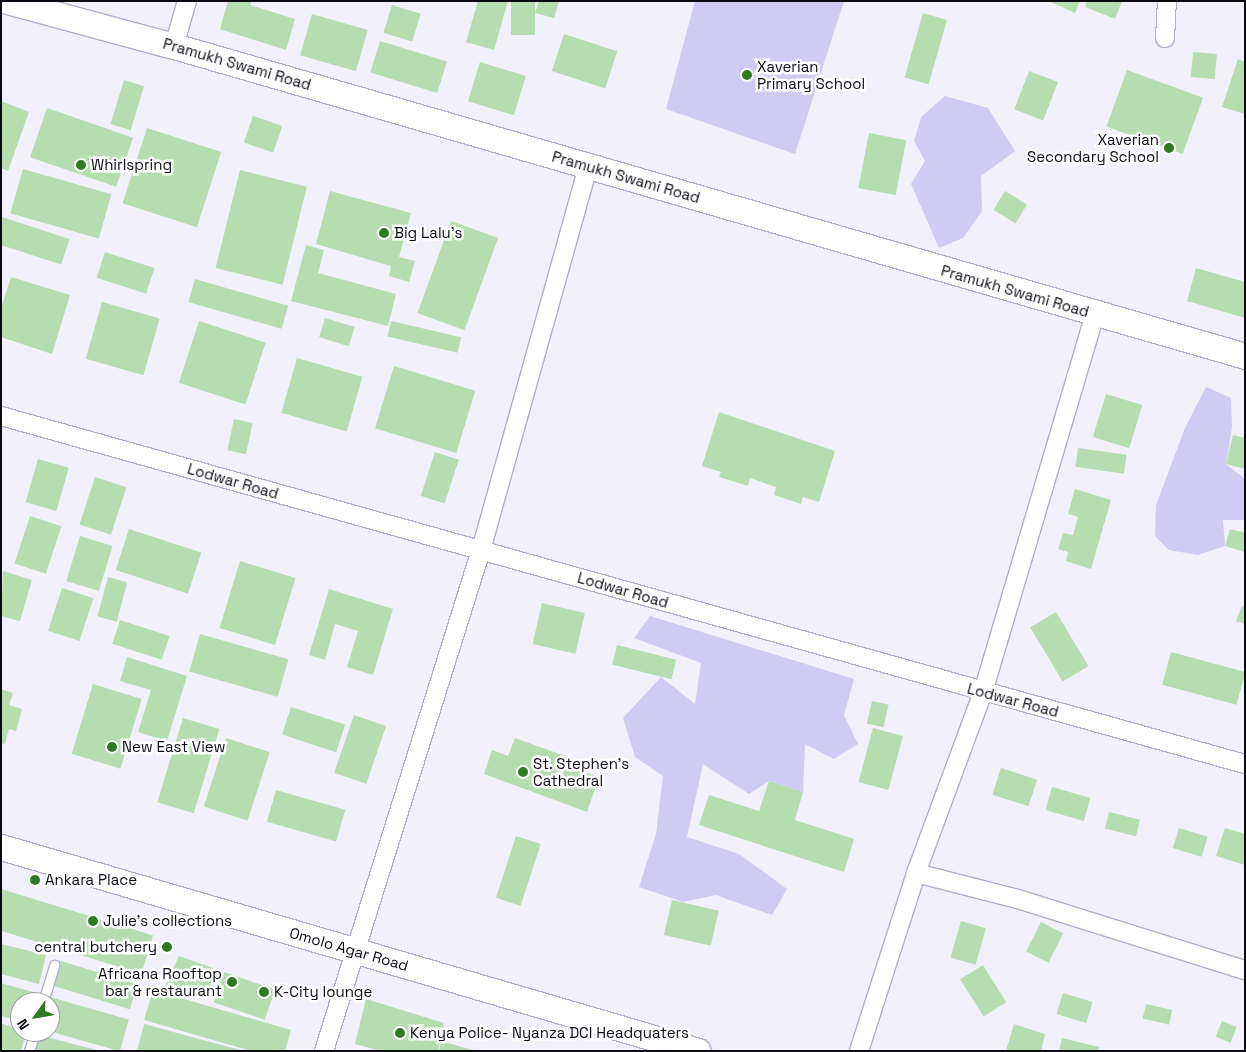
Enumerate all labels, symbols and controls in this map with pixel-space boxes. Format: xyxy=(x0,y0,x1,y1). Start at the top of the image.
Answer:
street label: Pramukh Swami Road xyxy=(161,34,313,94)
place label: Xaverian Primary School xyxy=(757,57,865,92)
marker: Xaverian Primary School xyxy=(741,69,753,81)
place label: Xaverian Secondary School xyxy=(1027,130,1159,165)
marker: Xaverian Secondary School xyxy=(1163,142,1175,154)
street label: Pramukh Swami Road xyxy=(550,147,702,207)
place label: Whirlspring xyxy=(91,156,172,174)
marker: Whirlspring xyxy=(75,159,87,171)
place label: Big Lalu's xyxy=(394,224,462,242)
marker: Big Lalu's xyxy=(378,227,390,239)
street label: Pramukh Swami Road xyxy=(939,261,1091,321)
street label: Lodwar Road xyxy=(185,459,281,503)
street label: Lodwar Road xyxy=(575,568,671,612)
street label: Lodwar Road xyxy=(965,679,1061,721)
place label: New East View xyxy=(122,738,226,756)
marker: New East View xyxy=(106,741,118,753)
place label: St. Stephen's Cathedral xyxy=(533,754,630,789)
marker: St. Stephen's Cathedral xyxy=(517,766,529,778)
place label: Ankara Place xyxy=(45,871,137,889)
marker: Ankara Place xyxy=(29,874,41,886)
place label: Julie's collections xyxy=(103,912,232,930)
marker: Julie's collections xyxy=(87,915,99,927)
street label: Omolo Agar Road xyxy=(287,923,411,975)
place label: central butchery xyxy=(34,938,157,956)
marker: central butchery xyxy=(161,941,173,953)
place label: Africana Rooftop bar & restaurant xyxy=(98,964,222,999)
marker: Africana Rooftop bar & restaurant xyxy=(226,976,238,988)
place label: K-City lounge xyxy=(274,983,372,1001)
marker: K-City lounge xyxy=(258,986,270,998)
north arrow xyxy=(10,992,60,1042)
text: N xyxy=(13,1016,33,1033)
place label: Kenya Police- Nyanza DCI Headquaters xyxy=(410,1024,689,1042)
marker: Kenya Police- Nyanza DCI Headquaters xyxy=(394,1027,406,1039)

